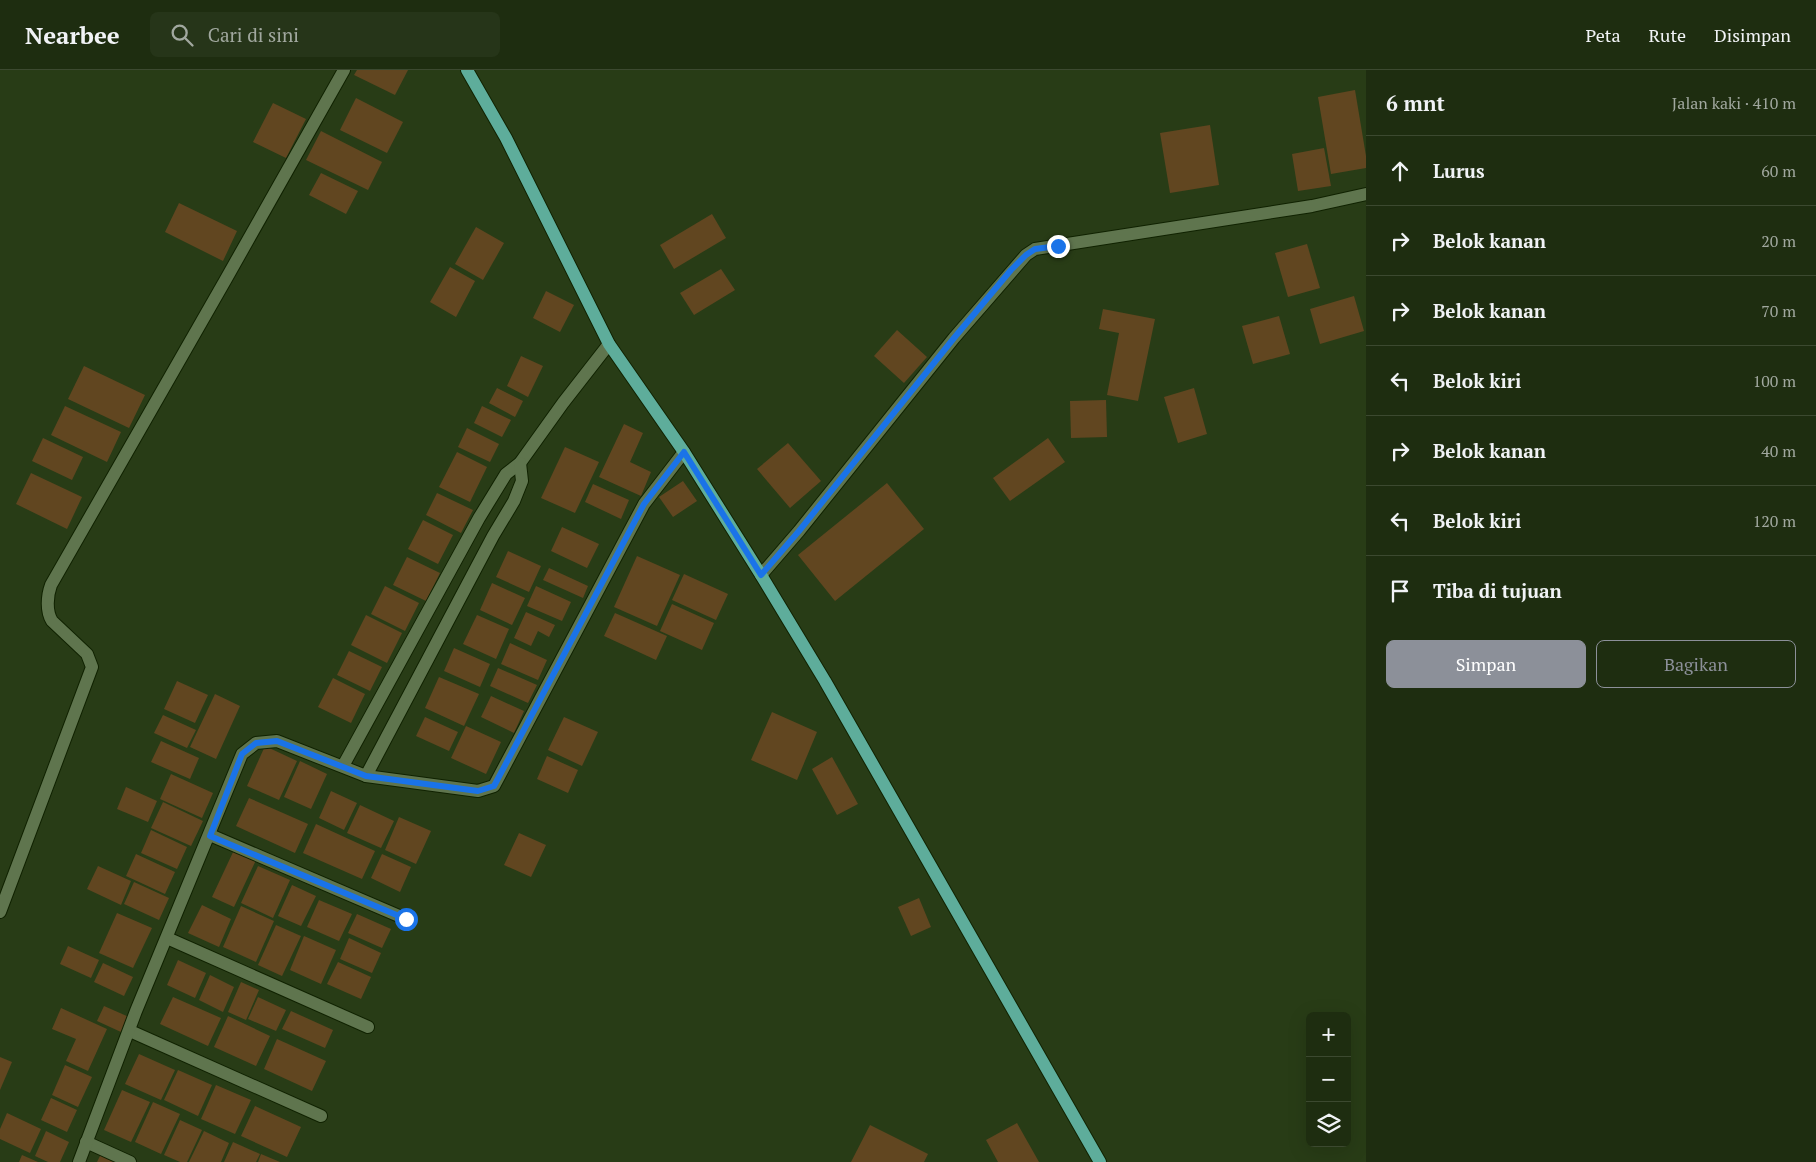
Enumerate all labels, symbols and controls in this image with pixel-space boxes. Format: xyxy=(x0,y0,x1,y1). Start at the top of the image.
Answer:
search box xyxy=(150,12,500,57)
text: Nearbee xyxy=(25,19,120,51)
icon: search xyxy=(168,21,196,49)
text: Cari di sini xyxy=(208,22,299,47)
text: Peta xyxy=(1586,23,1621,47)
text: Rute xyxy=(1649,23,1686,47)
text: Disimpan xyxy=(1714,23,1791,47)
text: 6 mnt xyxy=(1386,89,1445,117)
text: Jalan kaki · 410 m xyxy=(1672,92,1796,114)
icon: ahead xyxy=(1386,157,1414,185)
text: Lurus xyxy=(1433,158,1485,183)
text: 60 m xyxy=(1761,160,1796,182)
icon: right xyxy=(1386,227,1414,255)
text: Belok kanan xyxy=(1433,228,1546,253)
text: 20 m xyxy=(1761,230,1796,252)
route end xyxy=(1047,235,1070,258)
icon: right xyxy=(1386,297,1414,325)
text: Belok kanan xyxy=(1433,298,1546,323)
text: 70 m xyxy=(1761,300,1796,322)
icon: left xyxy=(1386,367,1414,395)
text: Belok kiri xyxy=(1433,368,1521,393)
text: 100 m xyxy=(1753,370,1796,392)
icon: right xyxy=(1386,437,1414,465)
text: Belok kanan xyxy=(1433,438,1546,463)
text: 40 m xyxy=(1761,440,1796,462)
icon: left xyxy=(1386,507,1414,535)
text: Belok kiri xyxy=(1433,508,1521,533)
text: 120 m xyxy=(1753,510,1796,532)
icon: arrive xyxy=(1386,577,1414,605)
text: Tiba di tujuan xyxy=(1433,578,1562,603)
button: Simpan xyxy=(1386,640,1586,688)
button: Bagikan xyxy=(1596,640,1796,688)
route start xyxy=(395,908,418,931)
map controls xyxy=(1306,1012,1351,1147)
button: + xyxy=(1306,1012,1351,1057)
button: − xyxy=(1306,1057,1351,1102)
button: layers xyxy=(1306,1102,1351,1147)

